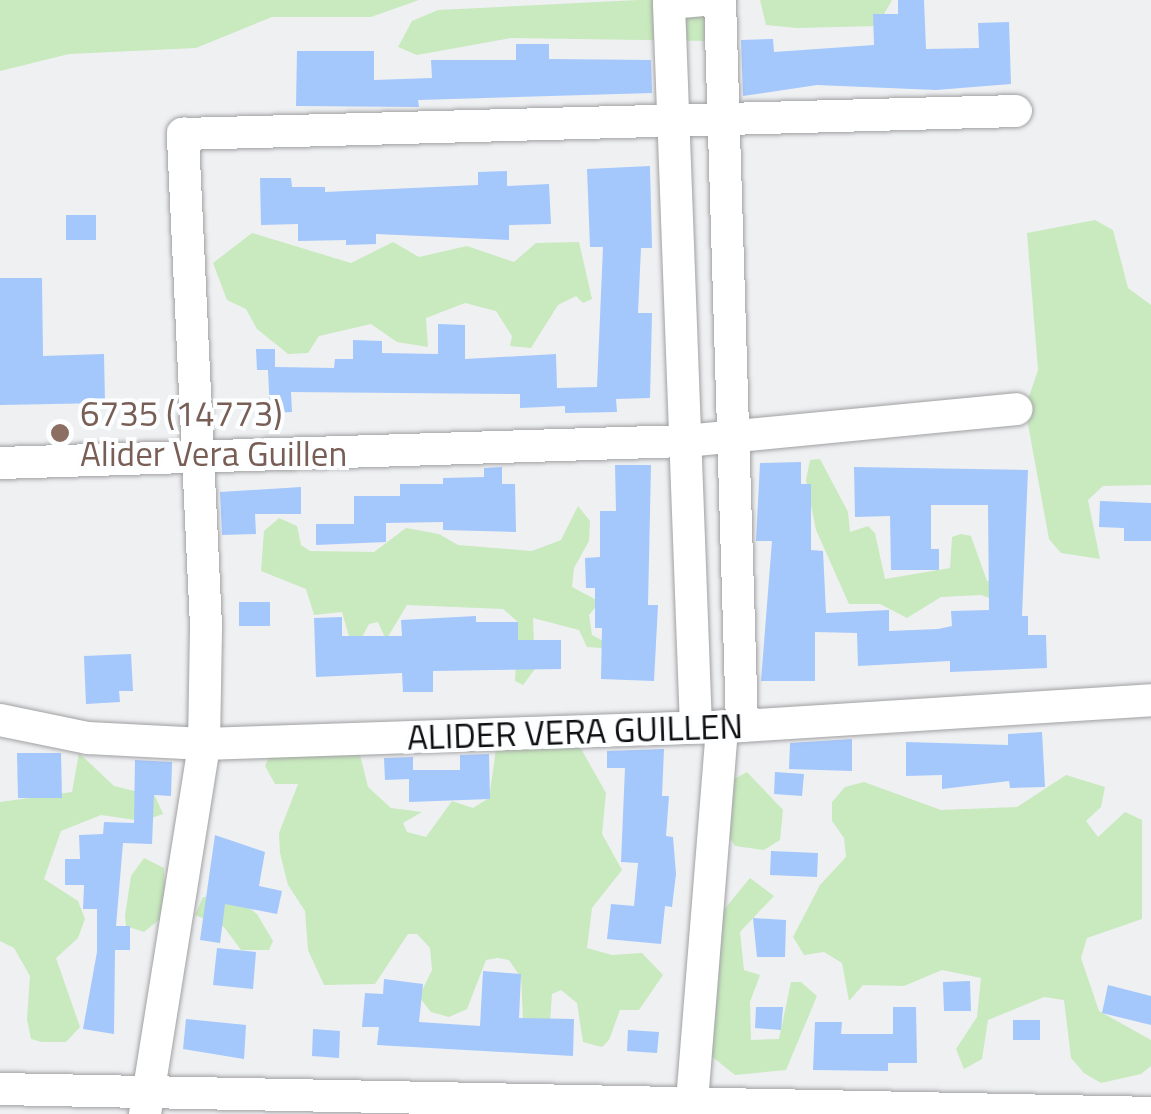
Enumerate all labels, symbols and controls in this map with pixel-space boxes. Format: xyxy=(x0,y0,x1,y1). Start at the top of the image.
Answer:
place label: 6735 (14773) Alider Vera Guillen xyxy=(80,392,347,474)
marker: 6735 (14773) Alider Vera Guillen xyxy=(49,422,71,444)
street label: ALIDER VERA GUILLEN xyxy=(406,704,744,758)

